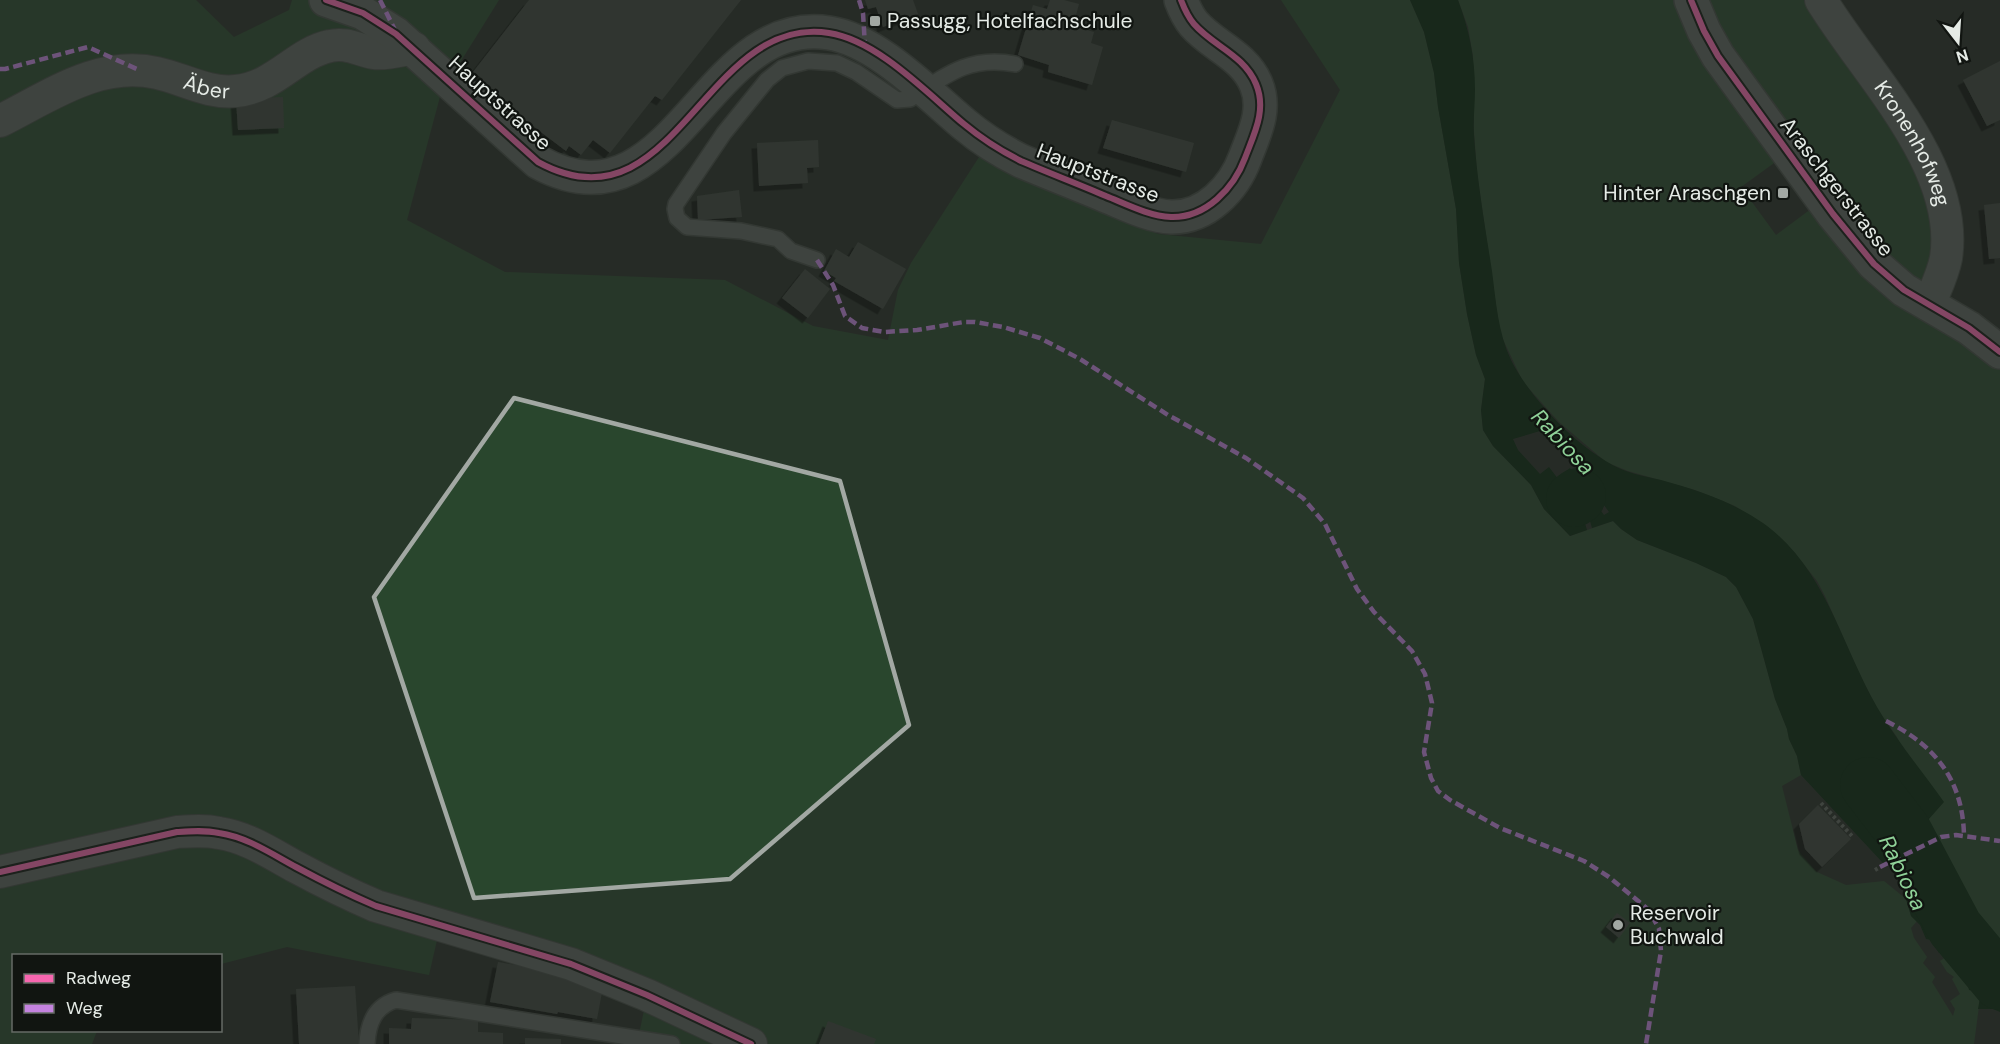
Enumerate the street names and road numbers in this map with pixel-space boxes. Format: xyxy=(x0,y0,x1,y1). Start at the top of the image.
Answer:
street label: Hauptstrasse xyxy=(443,49,557,157)
street label: Äber xyxy=(180,68,230,105)
street label: Kronenhofweg xyxy=(1868,75,1957,210)
street label: Araschgerstrasse xyxy=(1774,112,1900,262)
street label: Hauptstrasse xyxy=(1033,137,1163,209)

